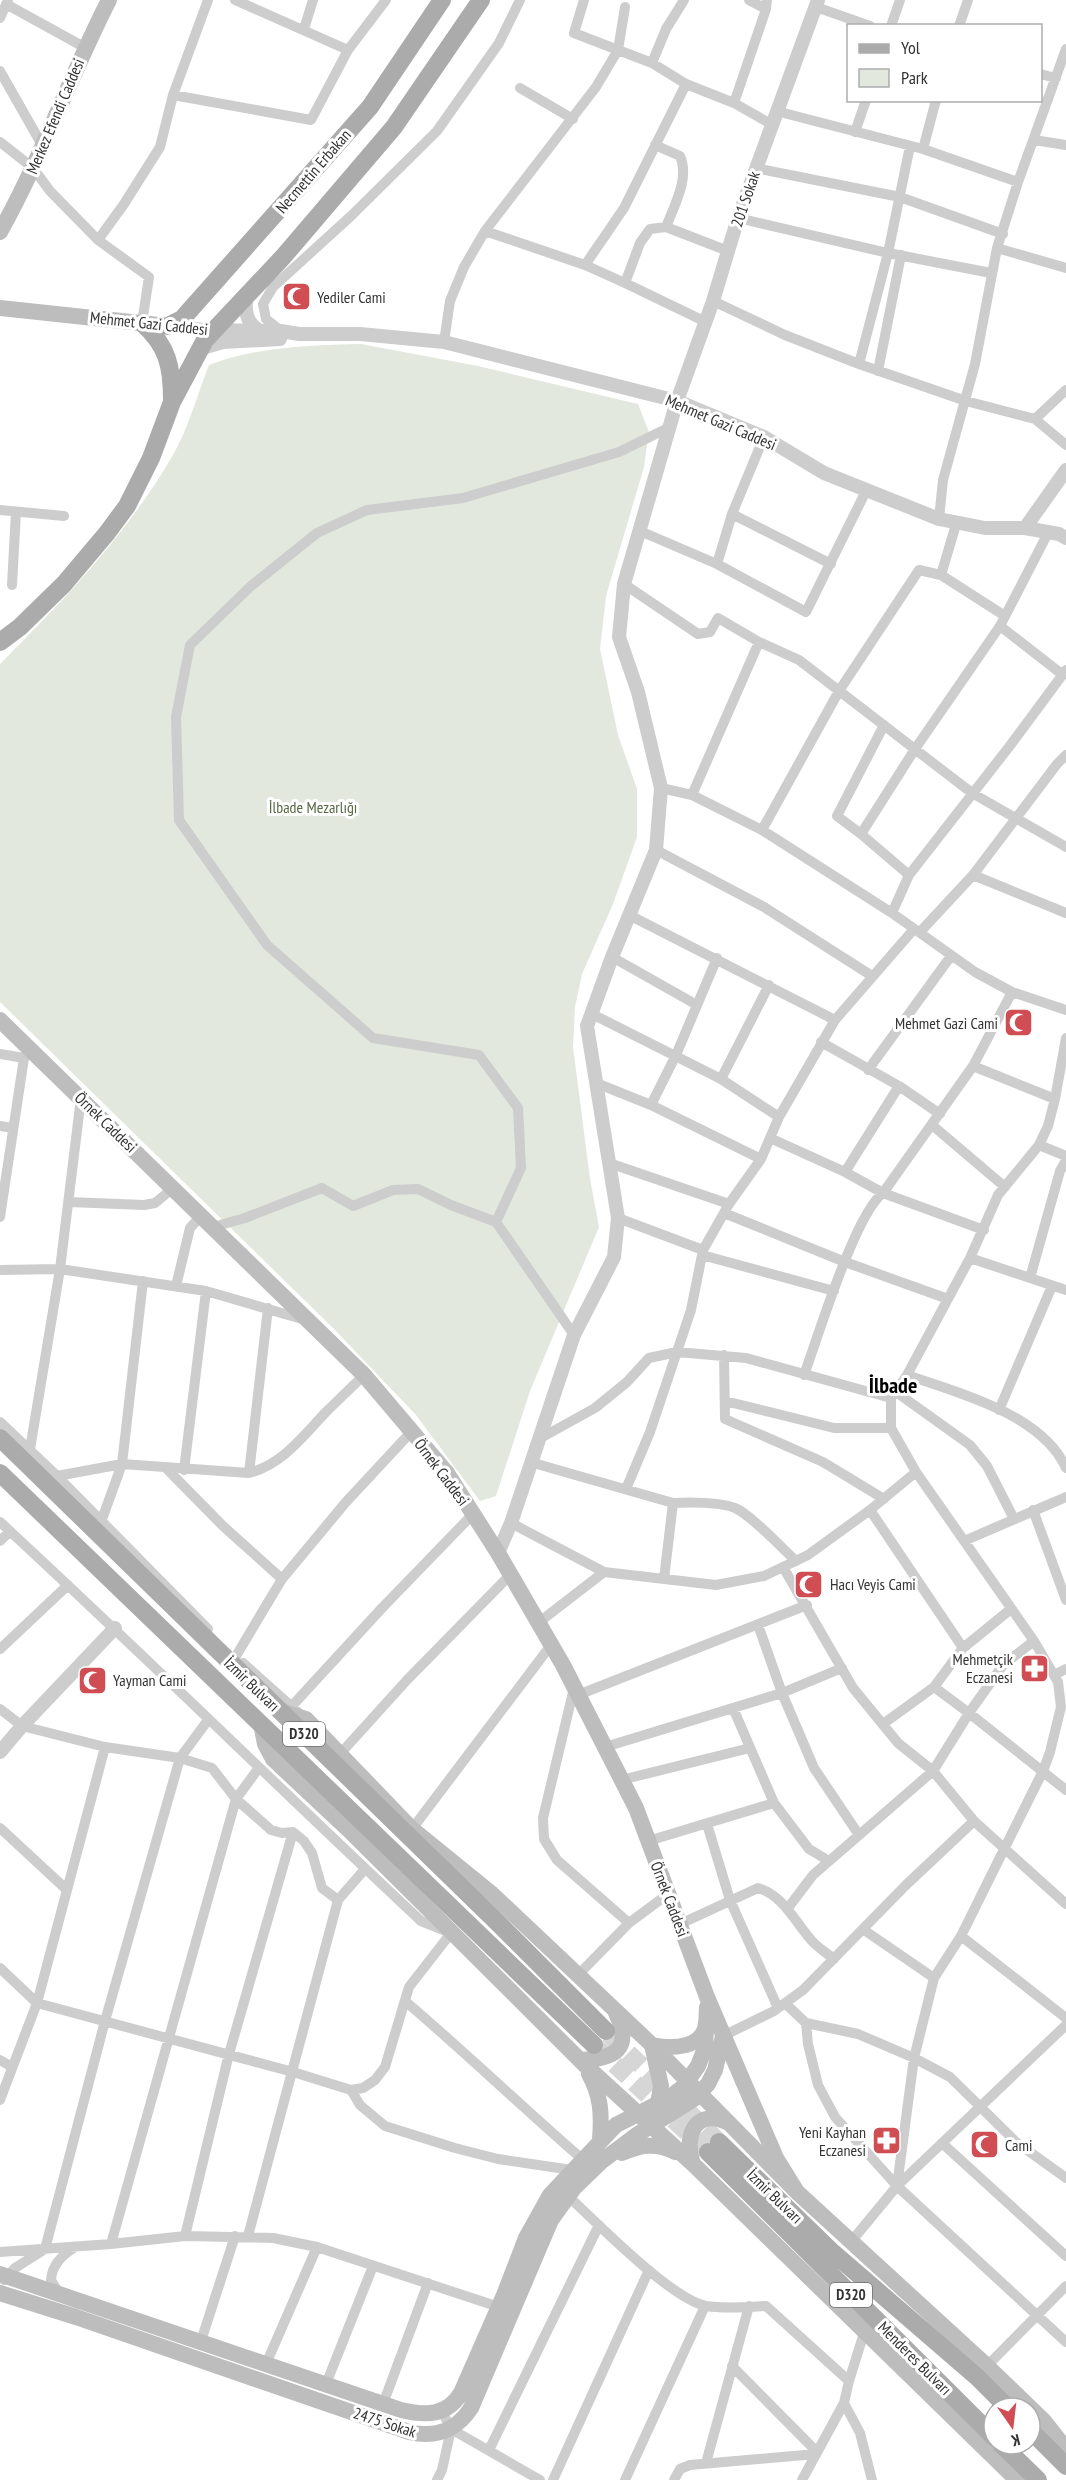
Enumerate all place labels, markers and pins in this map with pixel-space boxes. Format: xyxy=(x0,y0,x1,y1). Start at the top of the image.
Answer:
mosque icon: Yediler Cami xyxy=(280,281,312,313)
place label: Yediler Cami xyxy=(317,287,386,307)
mosque icon: Mehmet Gazi Cami xyxy=(1003,1007,1035,1039)
place label: Mehmet Gazi Cami xyxy=(895,1013,998,1033)
mosque icon: Hacı Veyis Cami xyxy=(793,1568,825,1600)
place label: Hacı Veyis Cami xyxy=(830,1574,916,1594)
place label: Mehmetçik Eczanesi xyxy=(952,1649,1014,1687)
pharmacy icon: Mehmetçik Eczanesi xyxy=(1018,1652,1050,1684)
mosque icon: Yayman Cami xyxy=(76,1664,108,1696)
place label: Yayman Cami xyxy=(113,1670,186,1690)
place label: Yeni Kayhan Eczanesi xyxy=(799,2122,866,2160)
pharmacy icon: Yeni Kayhan Eczanesi xyxy=(871,2125,903,2157)
mosque icon: Cami xyxy=(968,2129,1000,2161)
place label: Cami xyxy=(1005,2135,1032,2155)

